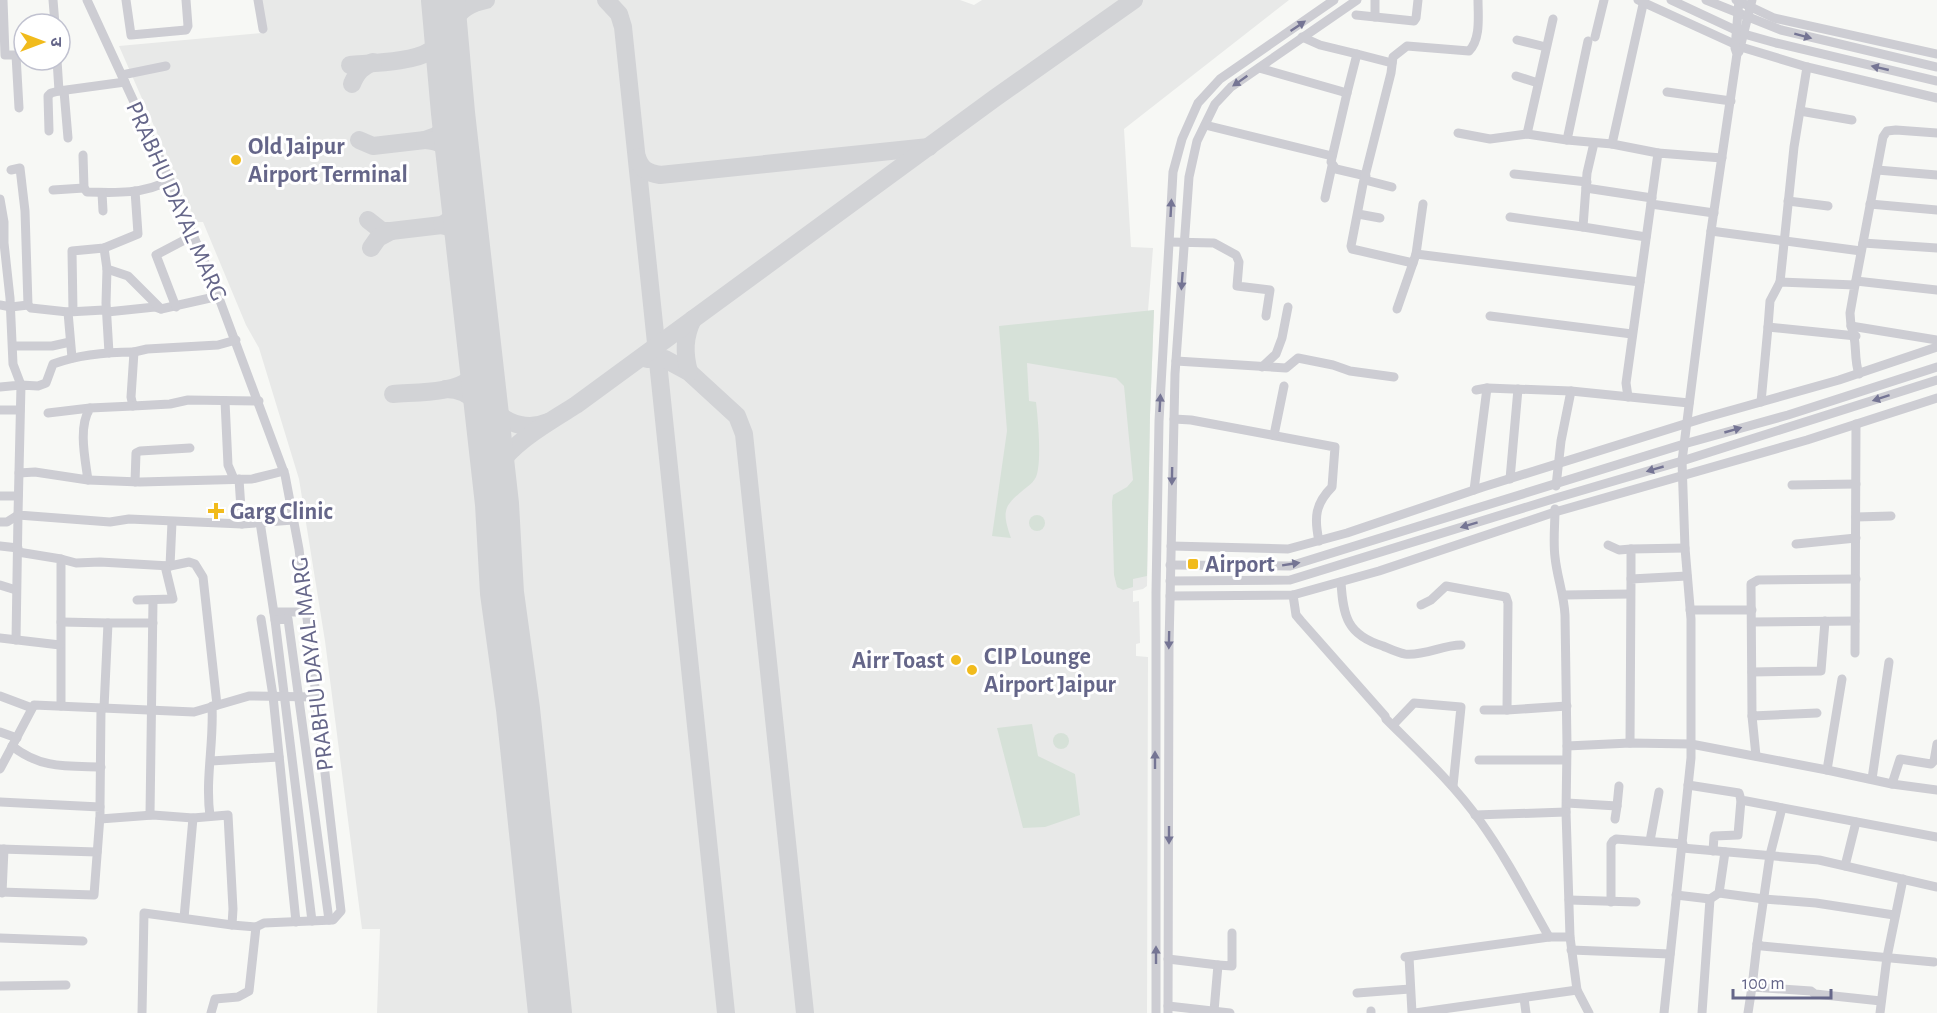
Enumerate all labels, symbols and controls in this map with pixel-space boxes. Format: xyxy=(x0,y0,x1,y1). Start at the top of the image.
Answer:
north arrow xyxy=(12,12,72,72)
one-way arrow xyxy=(1289,20,1305,32)
one-way arrow xyxy=(1793,31,1812,41)
text: उ xyxy=(48,37,64,47)
one-way arrow xyxy=(1870,63,1889,72)
one-way arrow xyxy=(1232,75,1248,87)
street label: PRABHU DAYAL MARG xyxy=(121,98,231,305)
place label: Old Jaipur Airport Terminal xyxy=(248,135,408,187)
marker: Old Jaipur Airport Terminal xyxy=(229,153,243,167)
one-way arrow xyxy=(1167,199,1176,218)
one-way arrow xyxy=(1177,271,1187,290)
one-way arrow xyxy=(1156,394,1165,413)
one-way arrow xyxy=(1872,394,1890,403)
one-way arrow xyxy=(1725,425,1743,434)
one-way arrow xyxy=(1646,465,1664,474)
one-way arrow xyxy=(1167,466,1177,485)
place label: Garg Clinic xyxy=(230,500,333,524)
marker: Garg Clinic xyxy=(207,502,225,520)
one-way arrow xyxy=(1459,521,1477,530)
place label: Airport xyxy=(1205,553,1275,577)
street label: PRABHU DAYAL MARG xyxy=(288,555,338,772)
marker: Airport xyxy=(1186,557,1200,571)
one-way arrow xyxy=(1282,560,1301,569)
one-way arrow xyxy=(1164,630,1174,649)
place label: CIP Lounge Airport Jaipur xyxy=(984,645,1117,697)
place label: Airr Toast xyxy=(852,649,944,673)
marker: Airr Toast xyxy=(949,653,963,667)
marker: CIP Lounge Airport Jaipur xyxy=(965,663,979,677)
one-way arrow xyxy=(1150,750,1160,769)
one-way arrow xyxy=(1164,825,1174,844)
one-way arrow xyxy=(1151,945,1161,964)
scale bar xyxy=(1733,962,1830,1000)
text: 100 m xyxy=(1742,975,1785,993)

